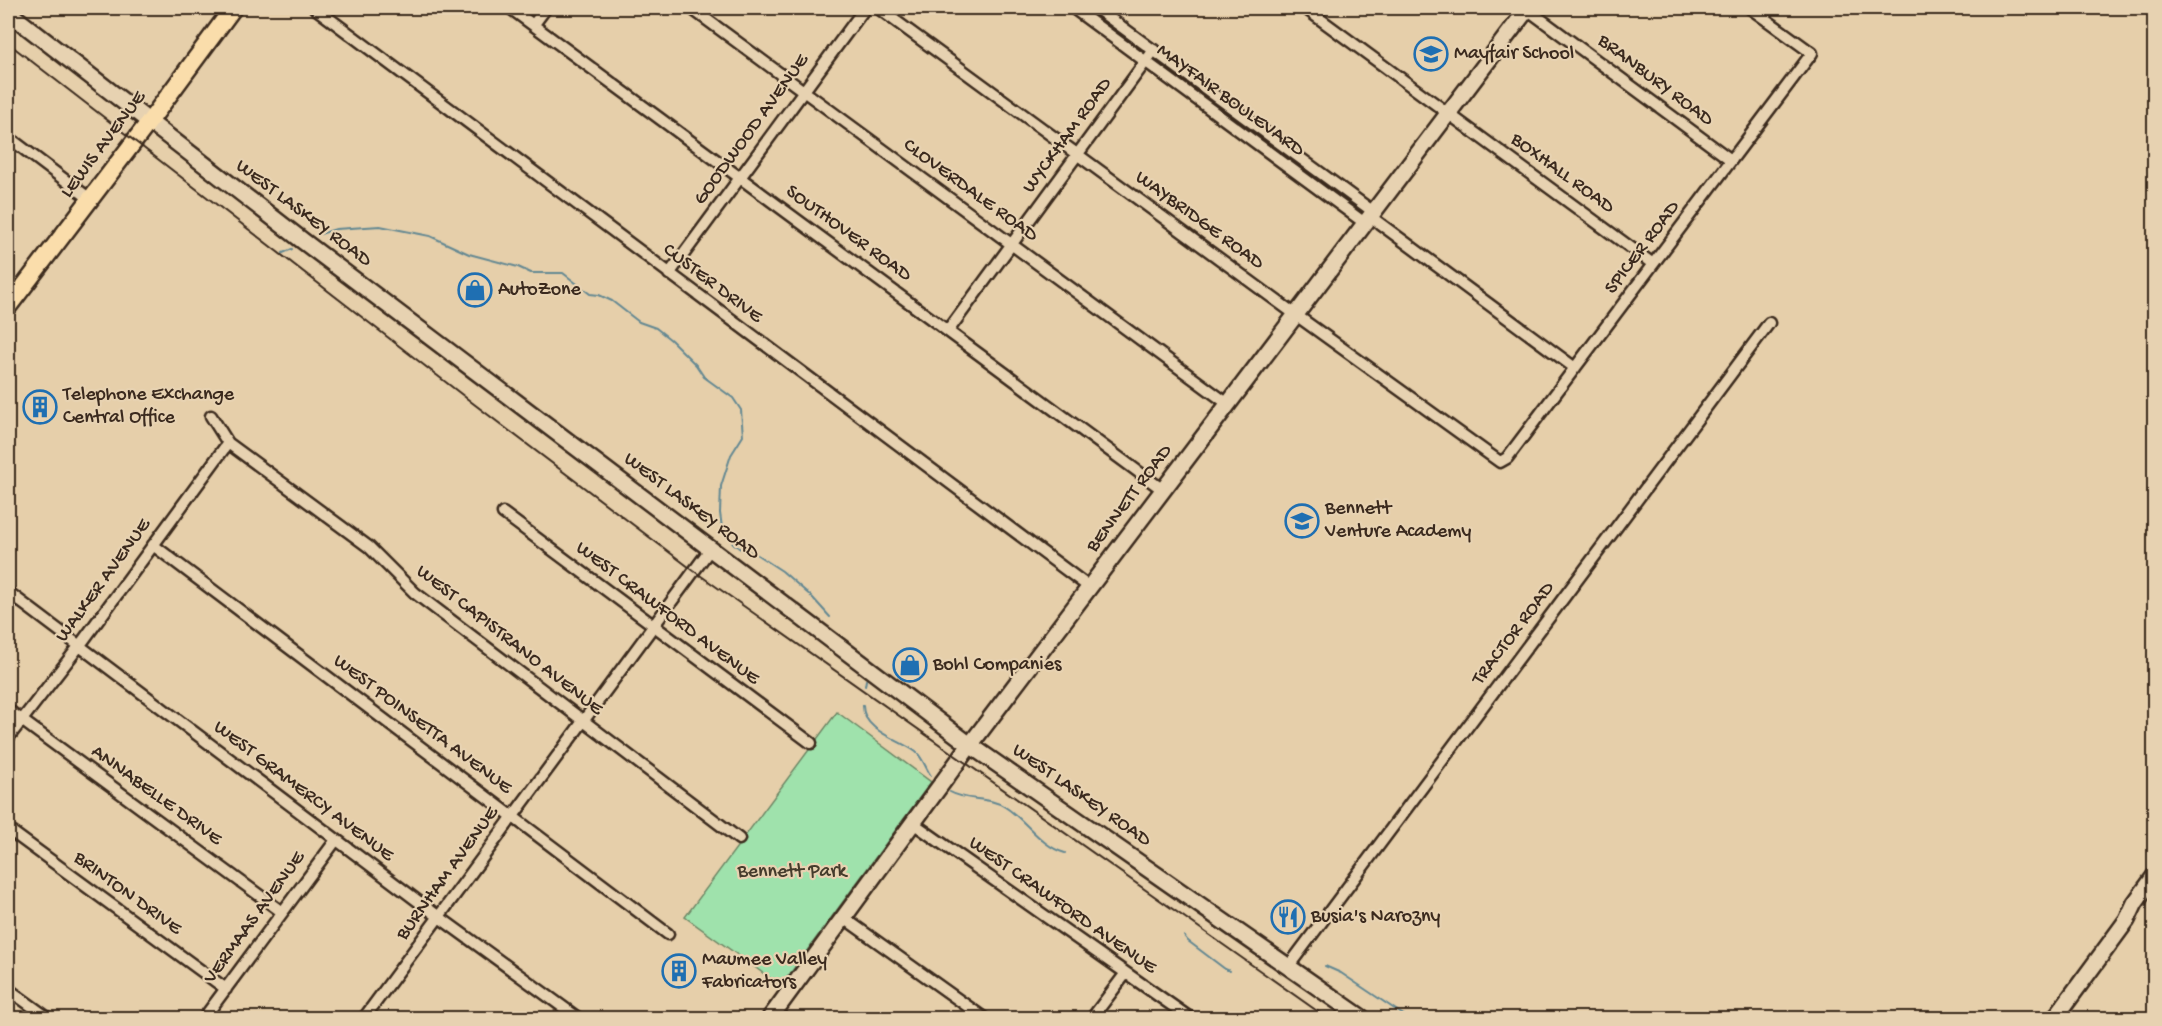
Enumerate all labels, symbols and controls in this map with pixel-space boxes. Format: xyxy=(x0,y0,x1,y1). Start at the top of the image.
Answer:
street label: BRANBURY ROAD xyxy=(1592,29,1718,133)
school or university icon: Mayfair School xyxy=(1413,36,1449,72)
street label: MAYFAIR BOULEVARD xyxy=(1152,40,1309,163)
place label: Mayfair School xyxy=(1454,43,1574,66)
street label: GOODWOOD AVENUE xyxy=(689,49,815,210)
street label: WYCKHAM ROAD xyxy=(1018,73,1118,198)
street label: LEWIS AVENUE xyxy=(56,86,153,203)
street label: BOXHALL ROAD xyxy=(1505,128,1619,220)
street label: CLOVERDALE ROAD xyxy=(898,134,1043,248)
street label: WEST LASKEY ROAD xyxy=(230,155,376,273)
street label: WAYBRIDGE ROAD xyxy=(1130,166,1269,276)
street label: SOUTHOVER ROAD xyxy=(780,181,916,288)
street label: SPICER ROAD xyxy=(1600,196,1686,299)
street label: CUSTER DRIVE xyxy=(658,239,768,330)
shop icon: AutoZone xyxy=(457,272,493,308)
place label: AutoZone xyxy=(498,279,582,302)
place label: Telephone Exchange Central Office xyxy=(62,384,235,430)
building icon: Telephone Exchange Central Office xyxy=(22,389,58,425)
street label: BENNETT ROAD xyxy=(1081,440,1178,558)
street label: WEST LASKEY ROAD xyxy=(618,448,764,566)
place label: Bennett Venture Academy xyxy=(1324,498,1472,544)
school or university icon: Bennett Venture Academy xyxy=(1284,503,1320,539)
street label: WALKER AVENUE xyxy=(51,513,157,647)
street label: WEST CRAWFORD AVENUE xyxy=(571,537,765,692)
street label: WEST CAPISTRANO AVENUE xyxy=(411,561,608,722)
street label: TRACTOR ROAD xyxy=(1467,577,1561,691)
shop icon: Bohl Companies xyxy=(892,647,928,683)
street label: WEST POINSETTA AVENUE xyxy=(328,650,517,801)
place label: Bohl Companies xyxy=(932,654,1062,677)
street label: WEST GRAMERCY AVENUE xyxy=(208,717,399,868)
street label: WEST LASKEY ROAD xyxy=(1007,739,1156,853)
street label: ANNABELLE DRIVE xyxy=(86,741,227,852)
street label: BURNHAM AVENUE xyxy=(391,801,505,946)
street label: WEST CRAWFORD AVENUE xyxy=(964,832,1162,981)
street label: BRINTON DRIVE xyxy=(68,846,187,942)
street label: VERMAAS AVENUE xyxy=(199,846,312,989)
park label: Bennett Park xyxy=(736,861,849,884)
restaurant icon: Busia's Narozny xyxy=(1270,899,1306,935)
place label: Busia's Narozny xyxy=(1310,906,1441,929)
place label: Maumee Valley Fabricators xyxy=(701,949,827,995)
building icon: Maumee Valley Fabricators xyxy=(661,953,697,989)

